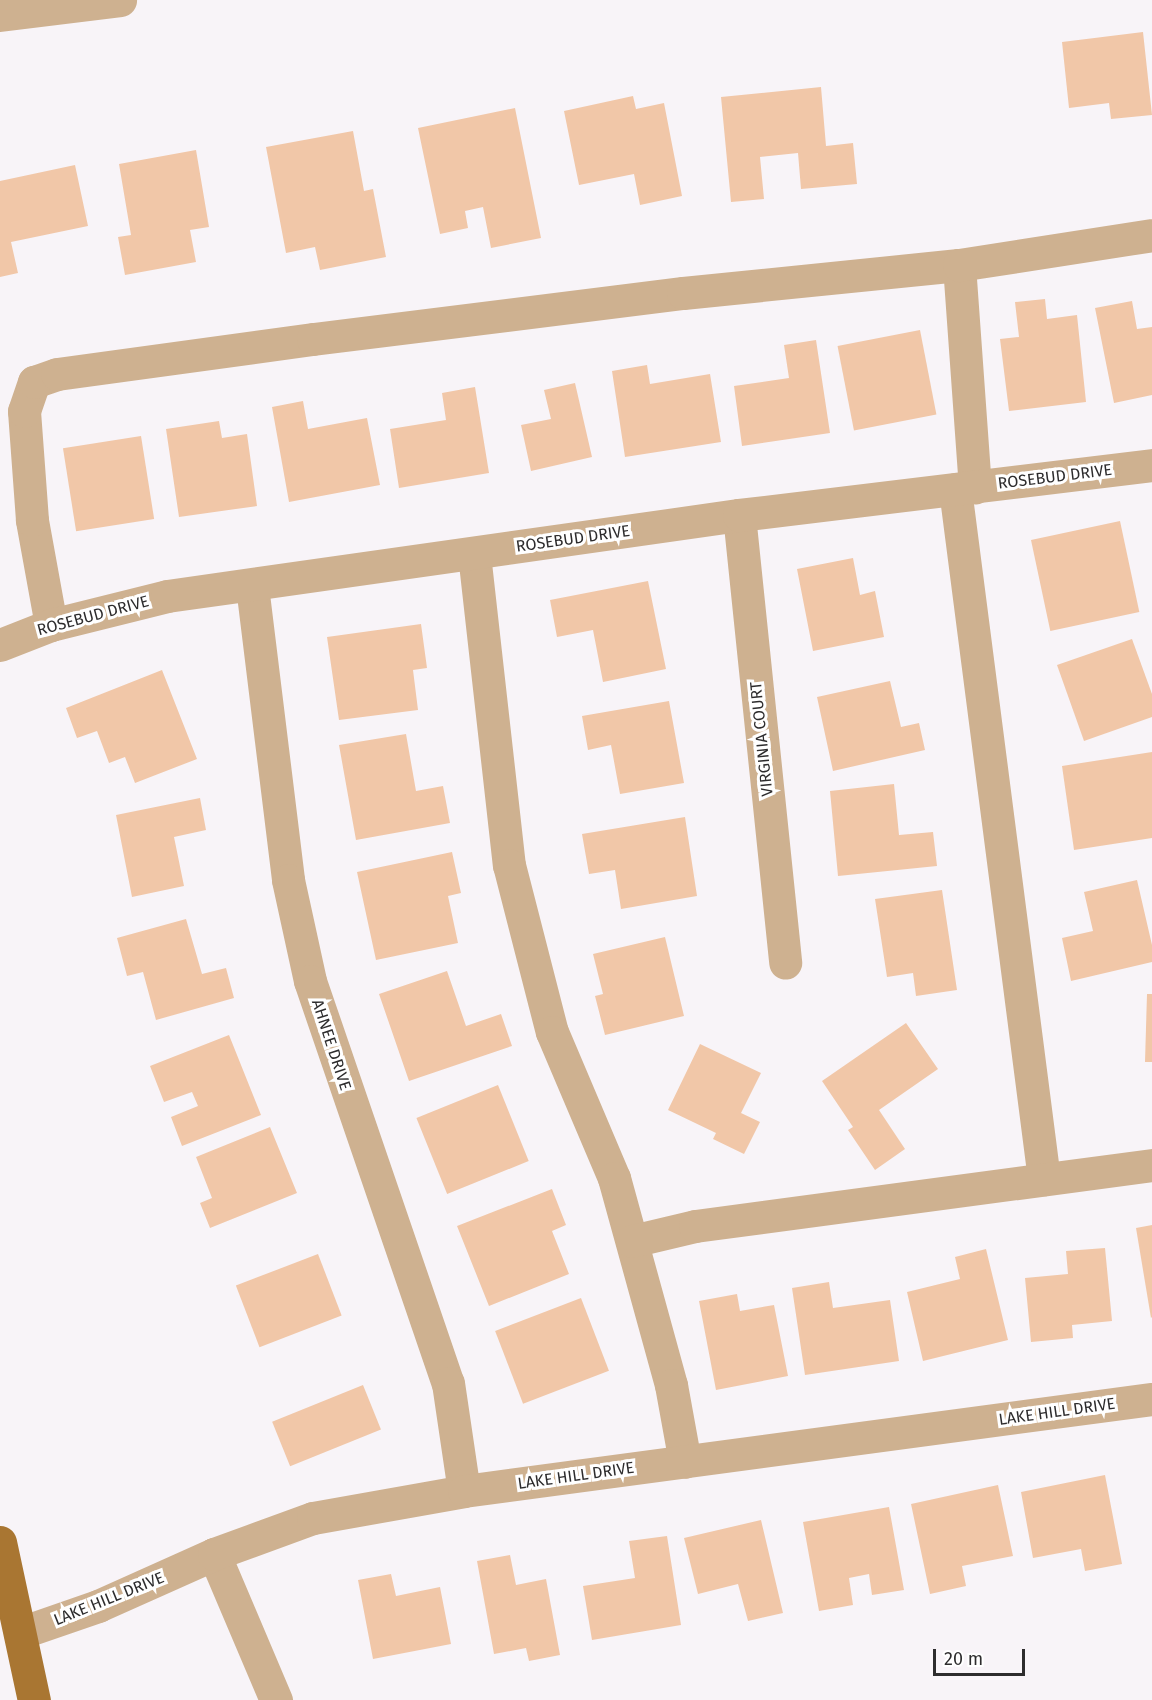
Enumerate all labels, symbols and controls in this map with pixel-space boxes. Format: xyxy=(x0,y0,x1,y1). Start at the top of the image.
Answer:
street label: ROSEBUD DRIVE xyxy=(997,460,1113,494)
street label: ROSEBUD DRIVE xyxy=(515,521,631,557)
street label: ROSEBUD DRIVE xyxy=(35,592,151,640)
street label: VIRGINIA COURT xyxy=(746,681,778,797)
street label: AHNEE DRIVE xyxy=(307,997,355,1093)
street label: LAKE HILL DRIVE xyxy=(998,1394,1116,1430)
street label: LAKE HILL DRIVE xyxy=(517,1458,635,1494)
street label: LAKE HILL DRIVE xyxy=(51,1568,167,1630)
scale bar xyxy=(936,1637,1028,1675)
text: 20 m xyxy=(944,1648,983,1670)

